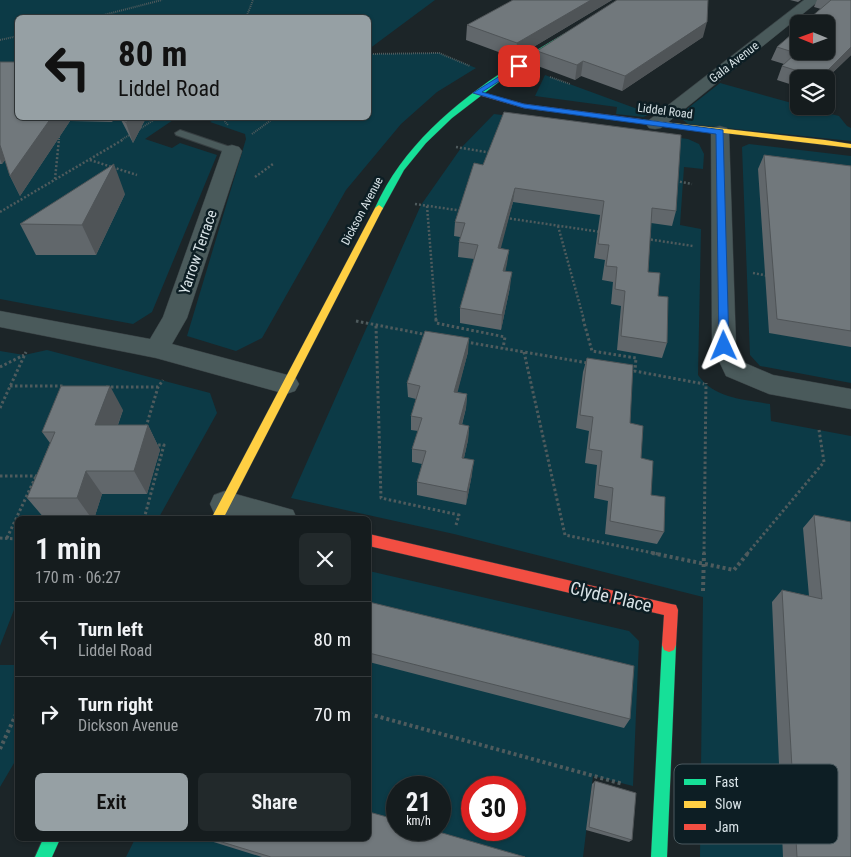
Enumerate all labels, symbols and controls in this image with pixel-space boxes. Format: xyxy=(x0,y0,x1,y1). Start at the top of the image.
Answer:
north arrow xyxy=(790,15,835,60)
map controls xyxy=(790,15,835,115)
text: 80 m xyxy=(118,34,187,75)
icon: left xyxy=(35,35,100,100)
street label: Gala Avenue xyxy=(707,38,762,86)
pin xyxy=(498,45,540,87)
icon: arrive xyxy=(505,52,533,80)
button: layers xyxy=(790,70,835,115)
text: Liddel Road xyxy=(118,76,220,101)
street label: Liddel Road xyxy=(637,101,693,121)
street label: Dickson Avenue xyxy=(338,174,386,247)
street label: Yarrow Terrace xyxy=(175,207,221,297)
position arrow xyxy=(697,319,749,371)
text: 1 min xyxy=(35,531,101,566)
button: close xyxy=(299,533,351,585)
text: 170 m · 06:27 xyxy=(35,568,121,587)
street label: Clyde Place xyxy=(568,577,654,616)
text: Turn left xyxy=(78,618,143,641)
icon: left xyxy=(35,625,63,653)
text: 80 m xyxy=(314,628,351,651)
text: Liddel Road xyxy=(78,641,152,660)
text: Turn right xyxy=(78,693,153,716)
icon: right xyxy=(35,700,63,728)
text: 70 m xyxy=(314,703,351,726)
text: Dickson Avenue xyxy=(78,716,178,735)
legend xyxy=(674,764,838,844)
button: Exit xyxy=(35,773,188,831)
button: Share xyxy=(198,773,351,831)
text: Fast xyxy=(715,774,739,790)
speed limit sign: 30 xyxy=(461,776,526,841)
text: 21 xyxy=(406,788,431,817)
text: Slow xyxy=(715,796,742,812)
text: km/h xyxy=(406,814,431,828)
text: Jam xyxy=(715,819,739,835)

